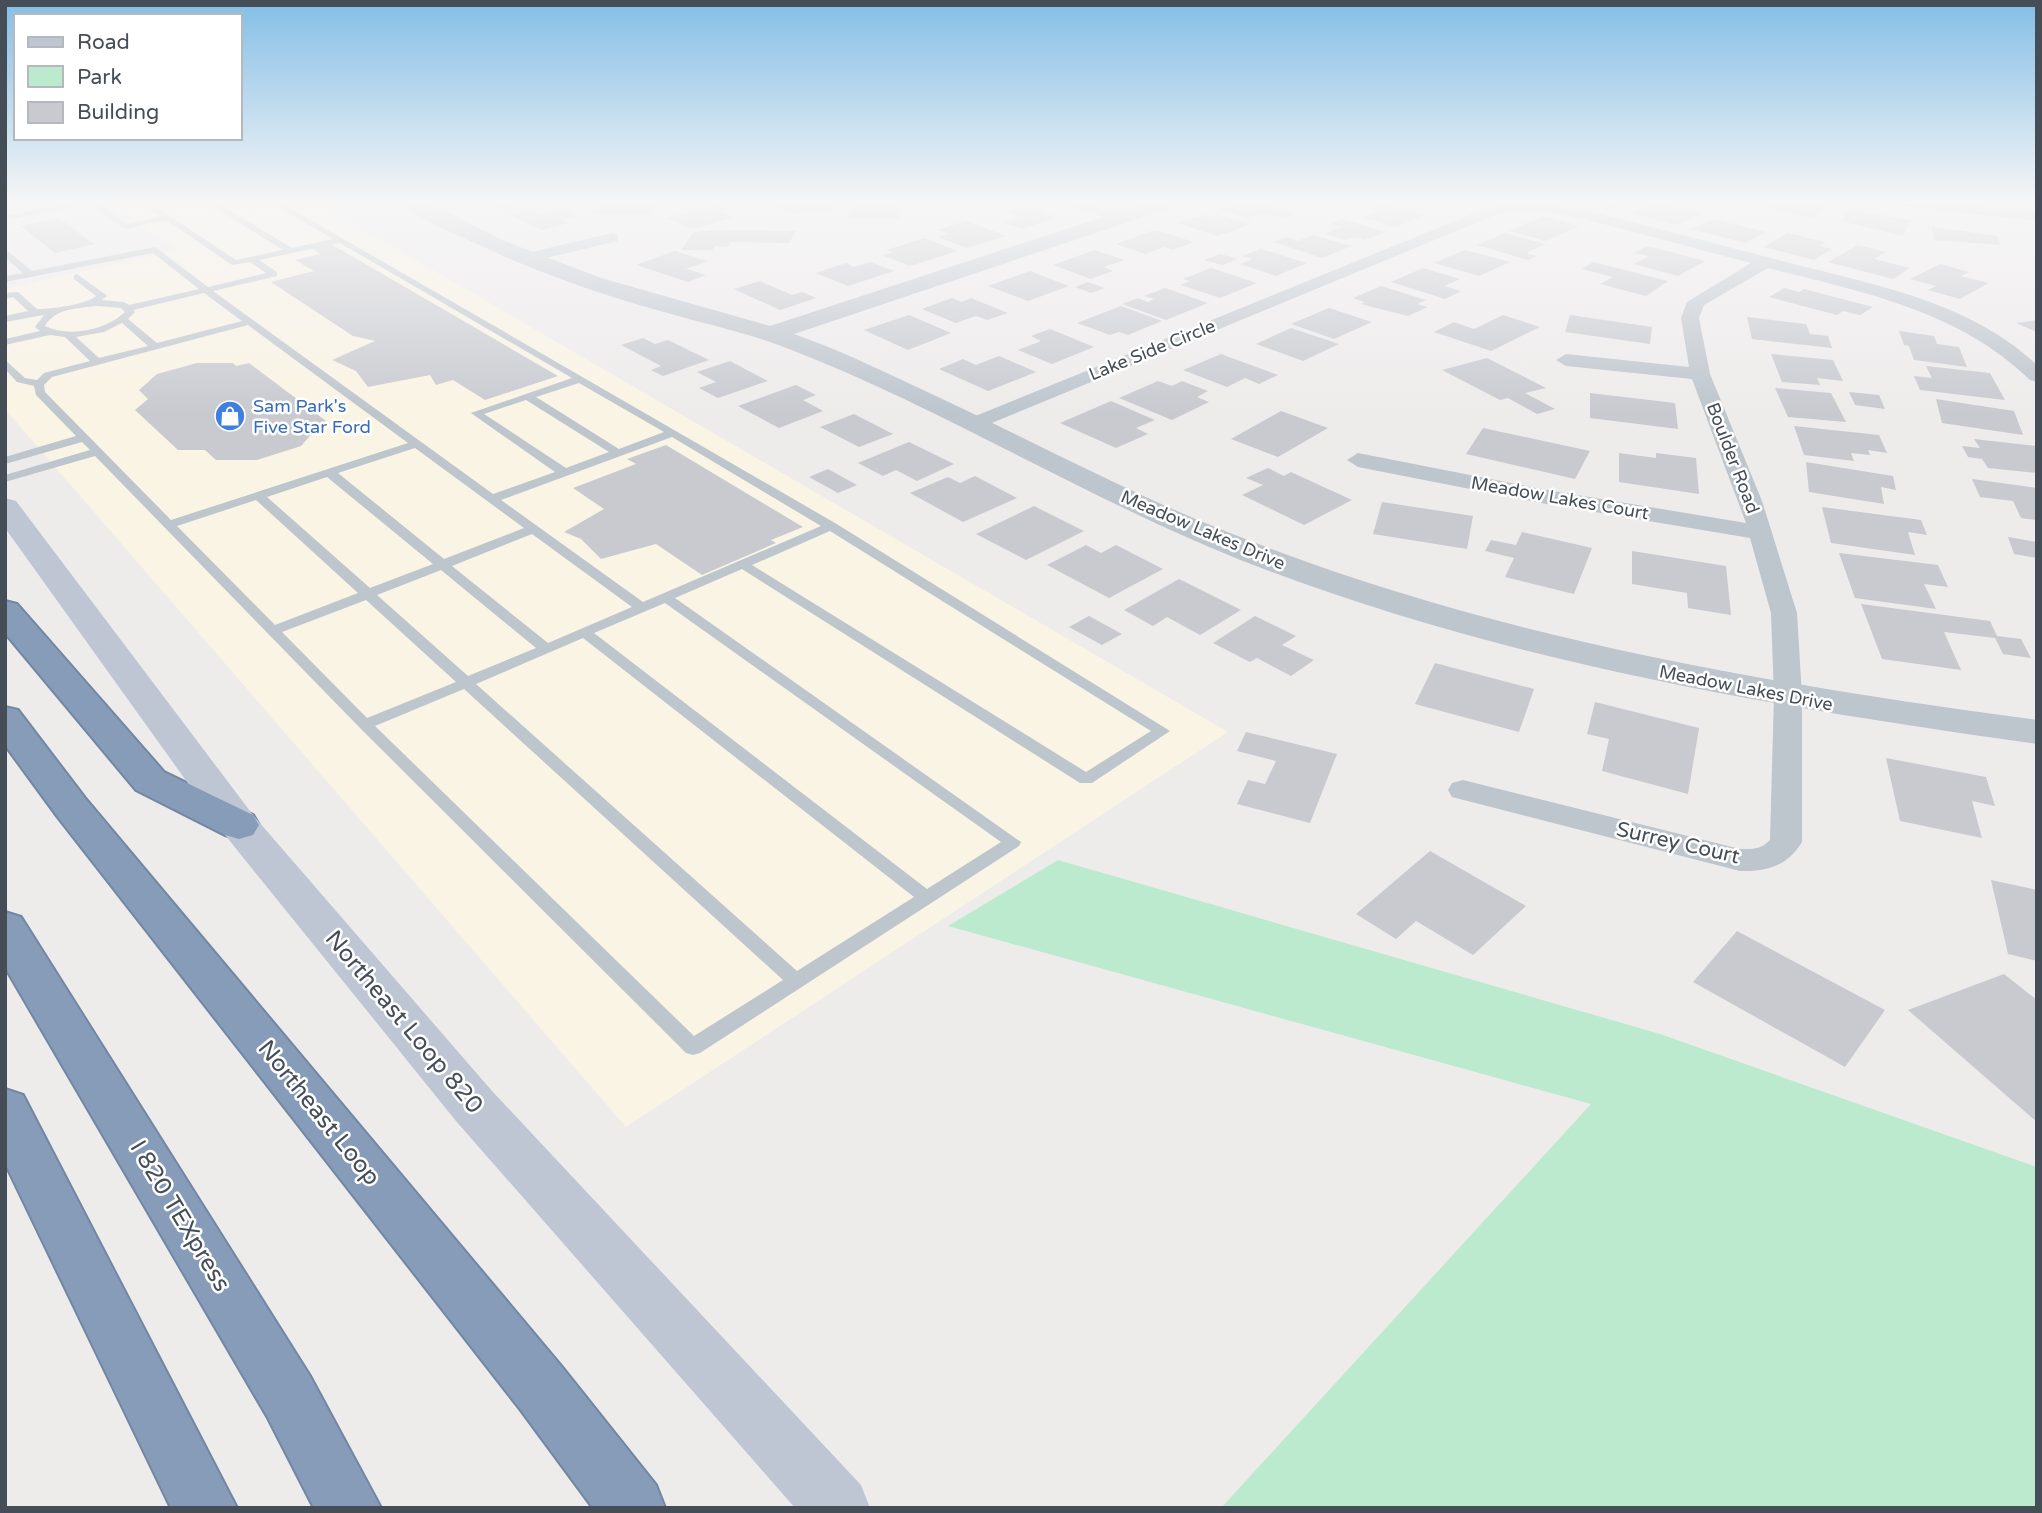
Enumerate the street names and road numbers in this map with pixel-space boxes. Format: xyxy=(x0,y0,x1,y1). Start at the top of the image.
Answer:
street label: Lake Side Circle xyxy=(1086,315,1218,385)
street label: Boulder Road xyxy=(1702,399,1764,517)
street label: Meadow Lakes Court xyxy=(1469,472,1651,524)
street label: Meadow Lakes Drive xyxy=(1117,485,1289,575)
street label: Meadow Lakes Drive xyxy=(1657,660,1835,716)
street label: Surrey Court xyxy=(1614,817,1742,869)
street label: Northeast Loop 820 xyxy=(319,925,489,1119)
street label: Northeast Loop xyxy=(252,1035,386,1191)
street label: I 820 TEXpress xyxy=(124,1135,236,1297)

